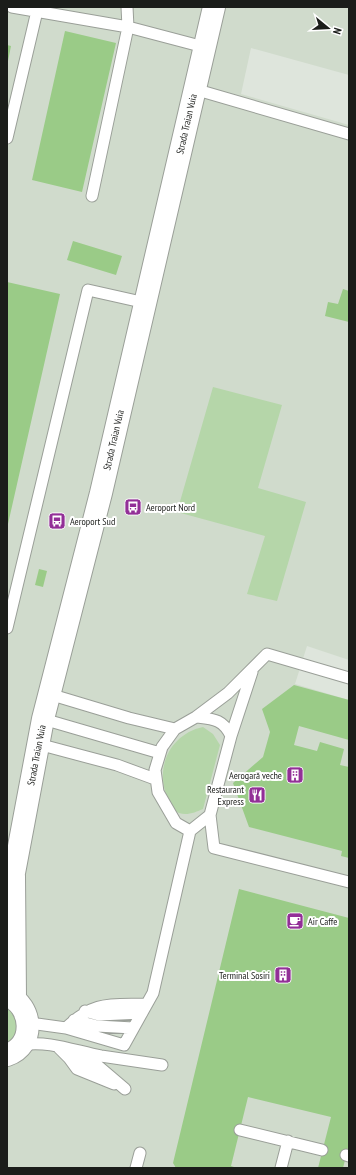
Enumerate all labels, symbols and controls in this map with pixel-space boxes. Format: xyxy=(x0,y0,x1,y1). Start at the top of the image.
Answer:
north arrow xyxy=(308,8,348,48)
text: N xyxy=(330,26,345,36)
street label: Strada Traian Vuia xyxy=(173,93,200,156)
street label: Strada Traian Vuia xyxy=(100,409,127,472)
bus stop icon: Aeroport Nord xyxy=(123,497,143,517)
place label: Aeroport Nord xyxy=(146,501,195,514)
bus stop icon: Aeroport Sud xyxy=(47,511,67,531)
place label: Aeroport Sud xyxy=(70,515,115,528)
street label: Strada Traian Vuia xyxy=(24,724,49,787)
building icon: Aerogară veche xyxy=(285,765,305,785)
place label: Aerogară veche xyxy=(229,769,282,782)
place label: Restaurant Express xyxy=(207,783,245,808)
restaurant icon: Restaurant Express xyxy=(247,785,267,805)
cafe icon: Air Caffe xyxy=(285,911,305,931)
place label: Air Caffe xyxy=(308,915,337,928)
building icon: Terminal Sosiri xyxy=(273,965,293,985)
place label: Terminal Sosiri xyxy=(219,969,270,982)

